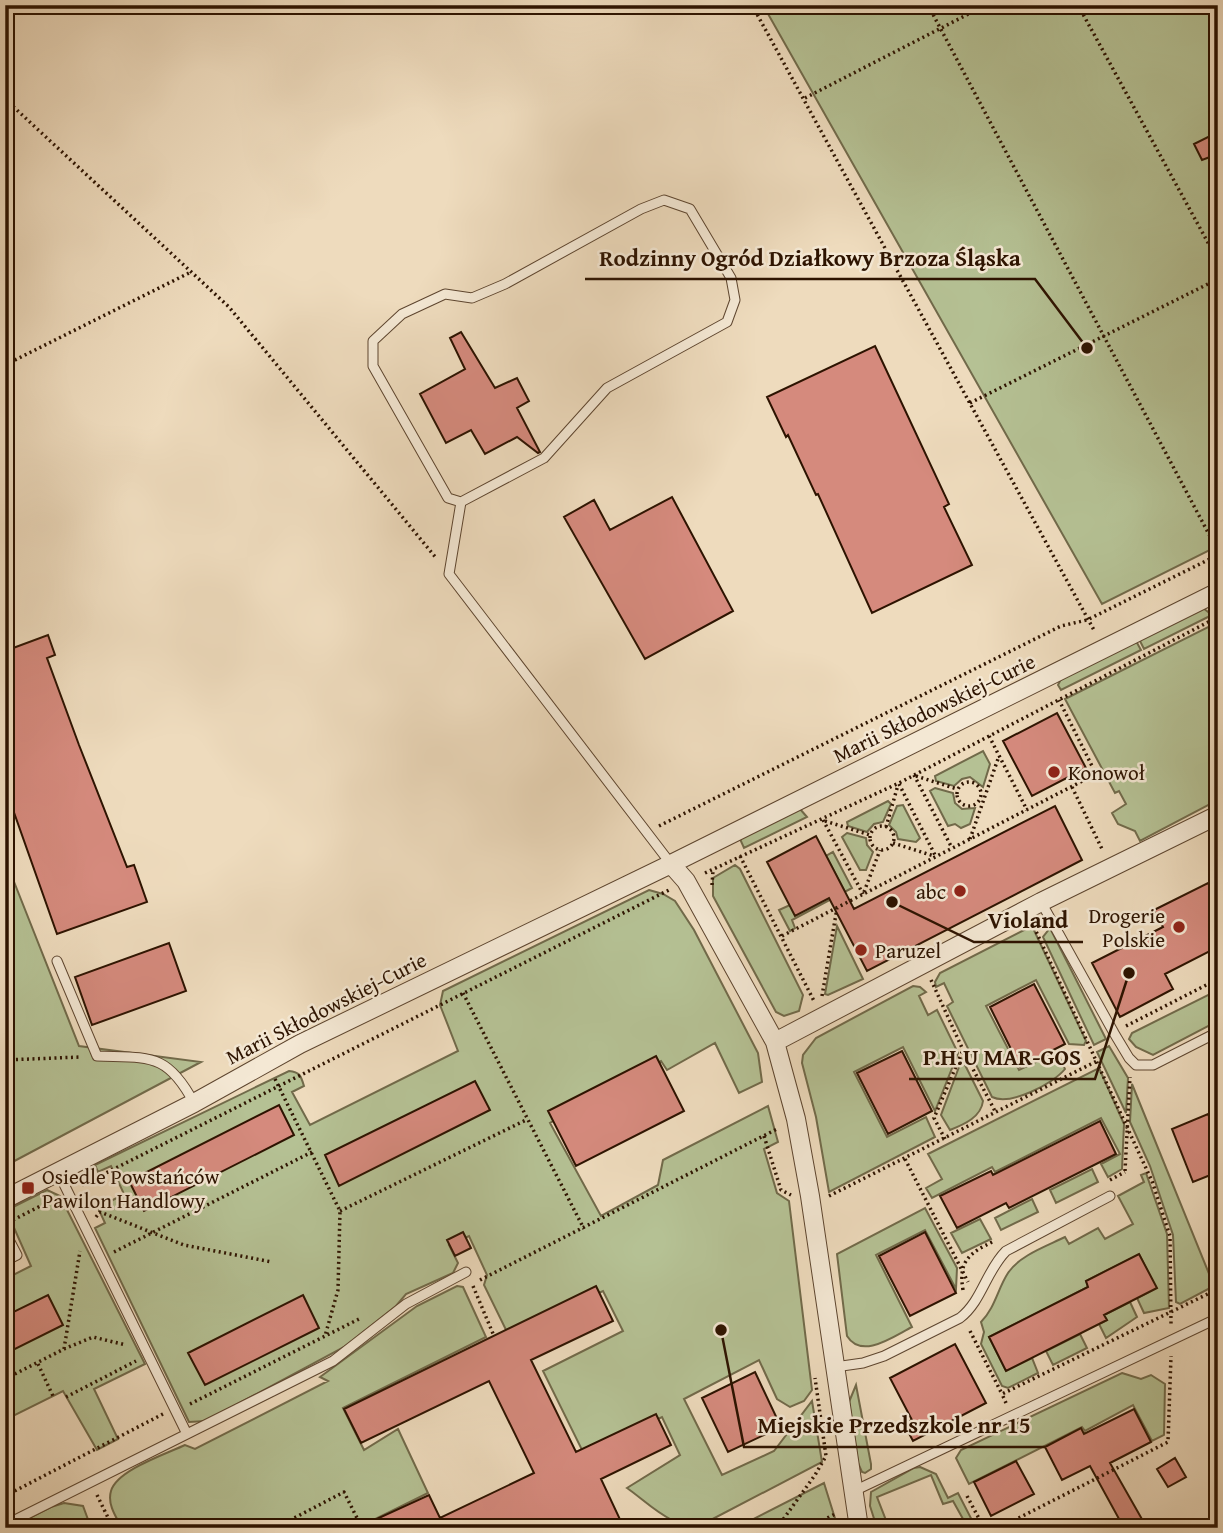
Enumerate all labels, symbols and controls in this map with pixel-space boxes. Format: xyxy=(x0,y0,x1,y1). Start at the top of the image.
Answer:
callout: Rodzinny Ogród Działkowy Brzoza Śląska xyxy=(585,235,1035,279)
text: Rodzinny Ogród Działkowy Brzoza Śląska xyxy=(599,241,1021,274)
street label: Marii Skłodowskiej-Curie xyxy=(828,646,1040,770)
place label: Konowoł xyxy=(1068,757,1145,788)
marker: Konowoł xyxy=(1046,764,1062,780)
place label: abc xyxy=(916,876,946,907)
marker: abc xyxy=(952,883,968,899)
callout: Violand xyxy=(974,898,1083,942)
place label: Drogerie Polskie xyxy=(1088,900,1165,955)
text: Violand xyxy=(988,903,1069,936)
marker: Drogerie Polskie xyxy=(1171,919,1187,935)
place label: Paruzel xyxy=(875,935,941,966)
marker: Paruzel xyxy=(853,942,869,958)
street label: Marii Skłodowskiej-Curie xyxy=(220,944,432,1072)
callout: P.H.U MAR-GOS xyxy=(909,1035,1095,1079)
text: P.H.U MAR-GOS xyxy=(923,1040,1081,1073)
place label: Osiedle Powstańców Pawilon Handlowy xyxy=(42,1161,220,1216)
marker: Osiedle Powstańców Pawilon Handlowy xyxy=(20,1180,36,1196)
callout: Miejskie Przedszkole nr 15 xyxy=(744,1403,1045,1447)
text: Miejskie Przedszkole nr 15 xyxy=(757,1408,1031,1441)

